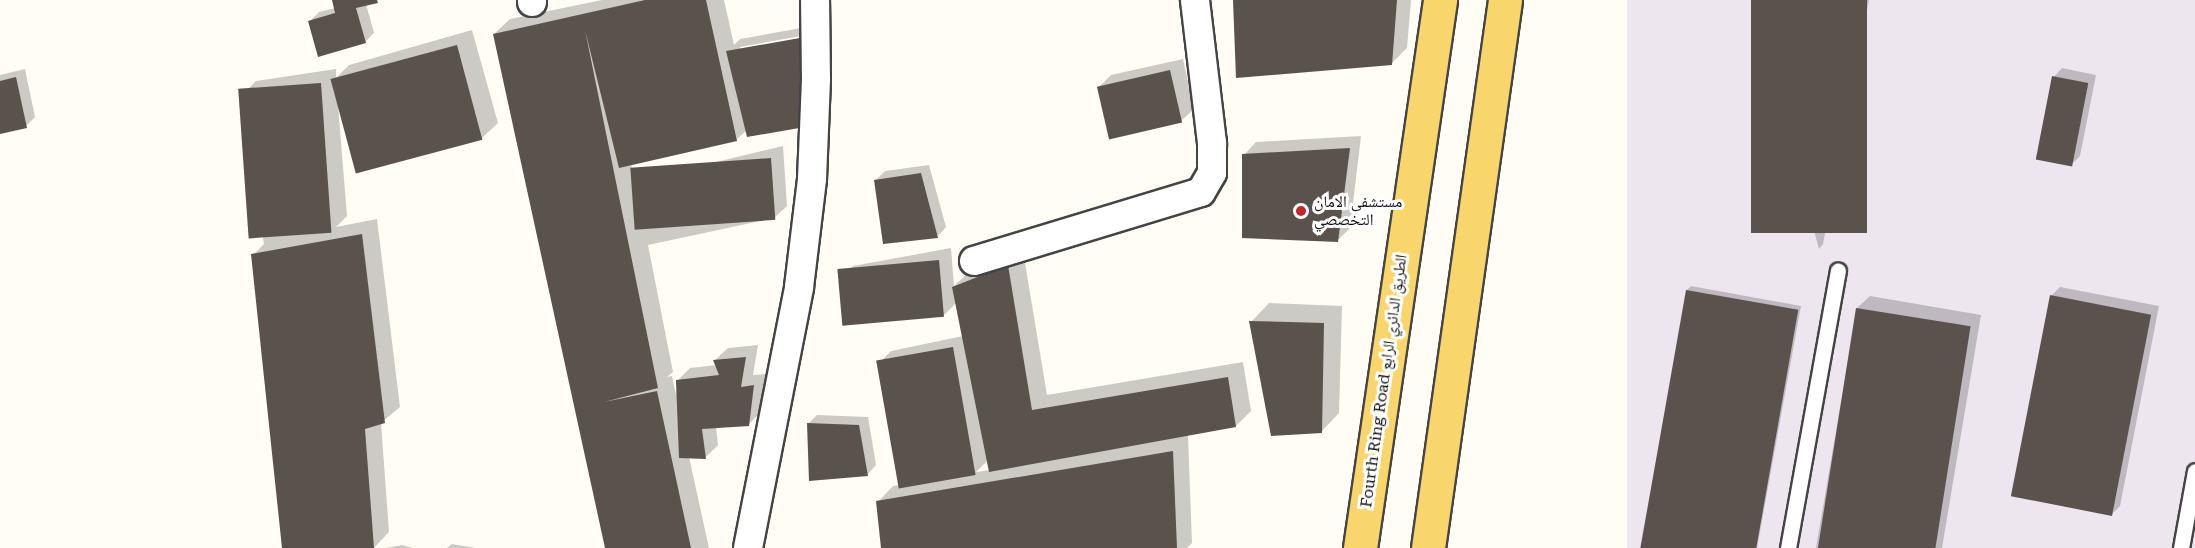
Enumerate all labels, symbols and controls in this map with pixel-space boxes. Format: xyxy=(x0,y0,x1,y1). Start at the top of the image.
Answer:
place label: مستشفى الامان التخصصي xyxy=(1314,192,1402,230)
marker: مستشفى الامان التخصصي xyxy=(1292,202,1310,220)
street label: Fourth Ring Road الطريق الدائري الرابع xyxy=(1357,253,1411,509)

